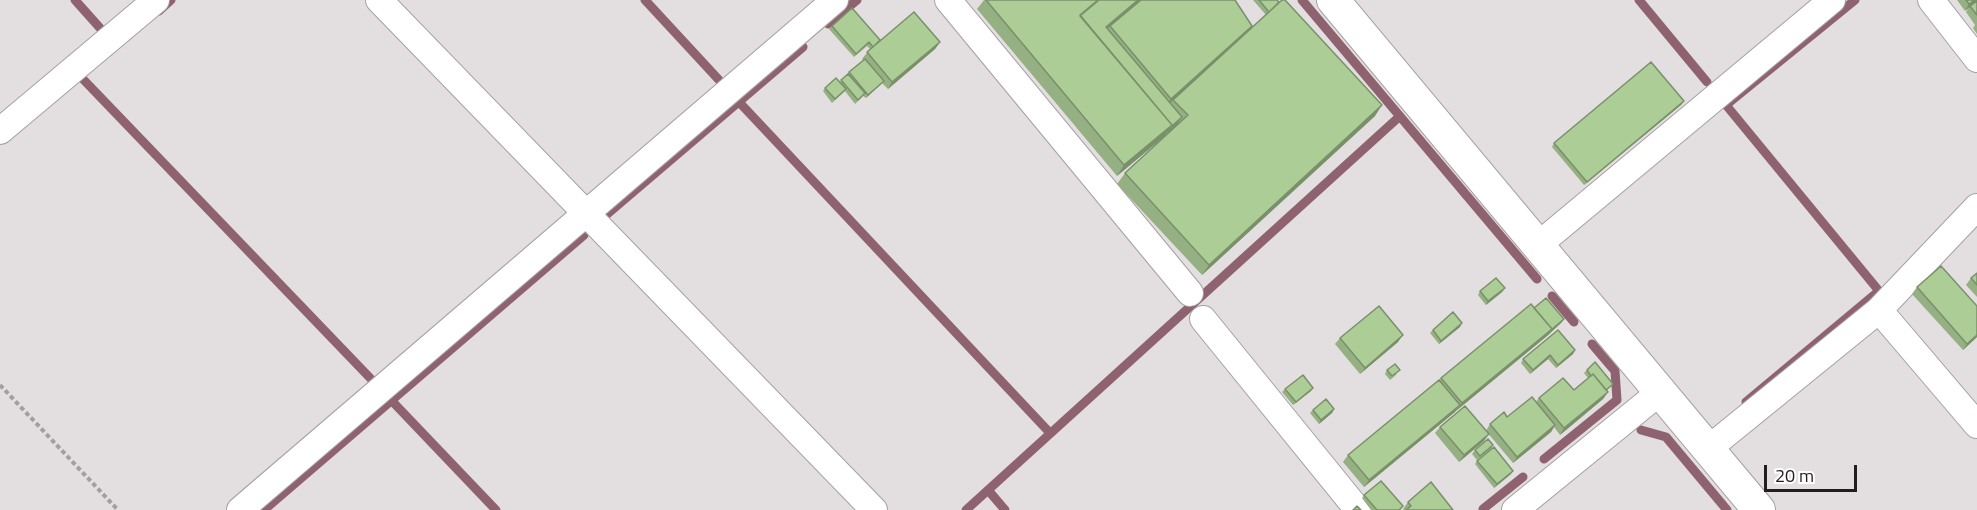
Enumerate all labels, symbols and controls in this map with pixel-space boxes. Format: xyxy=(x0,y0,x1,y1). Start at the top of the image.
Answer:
scale bar xyxy=(1767,453,1860,491)
text: 20 m xyxy=(1775,462,1814,489)

